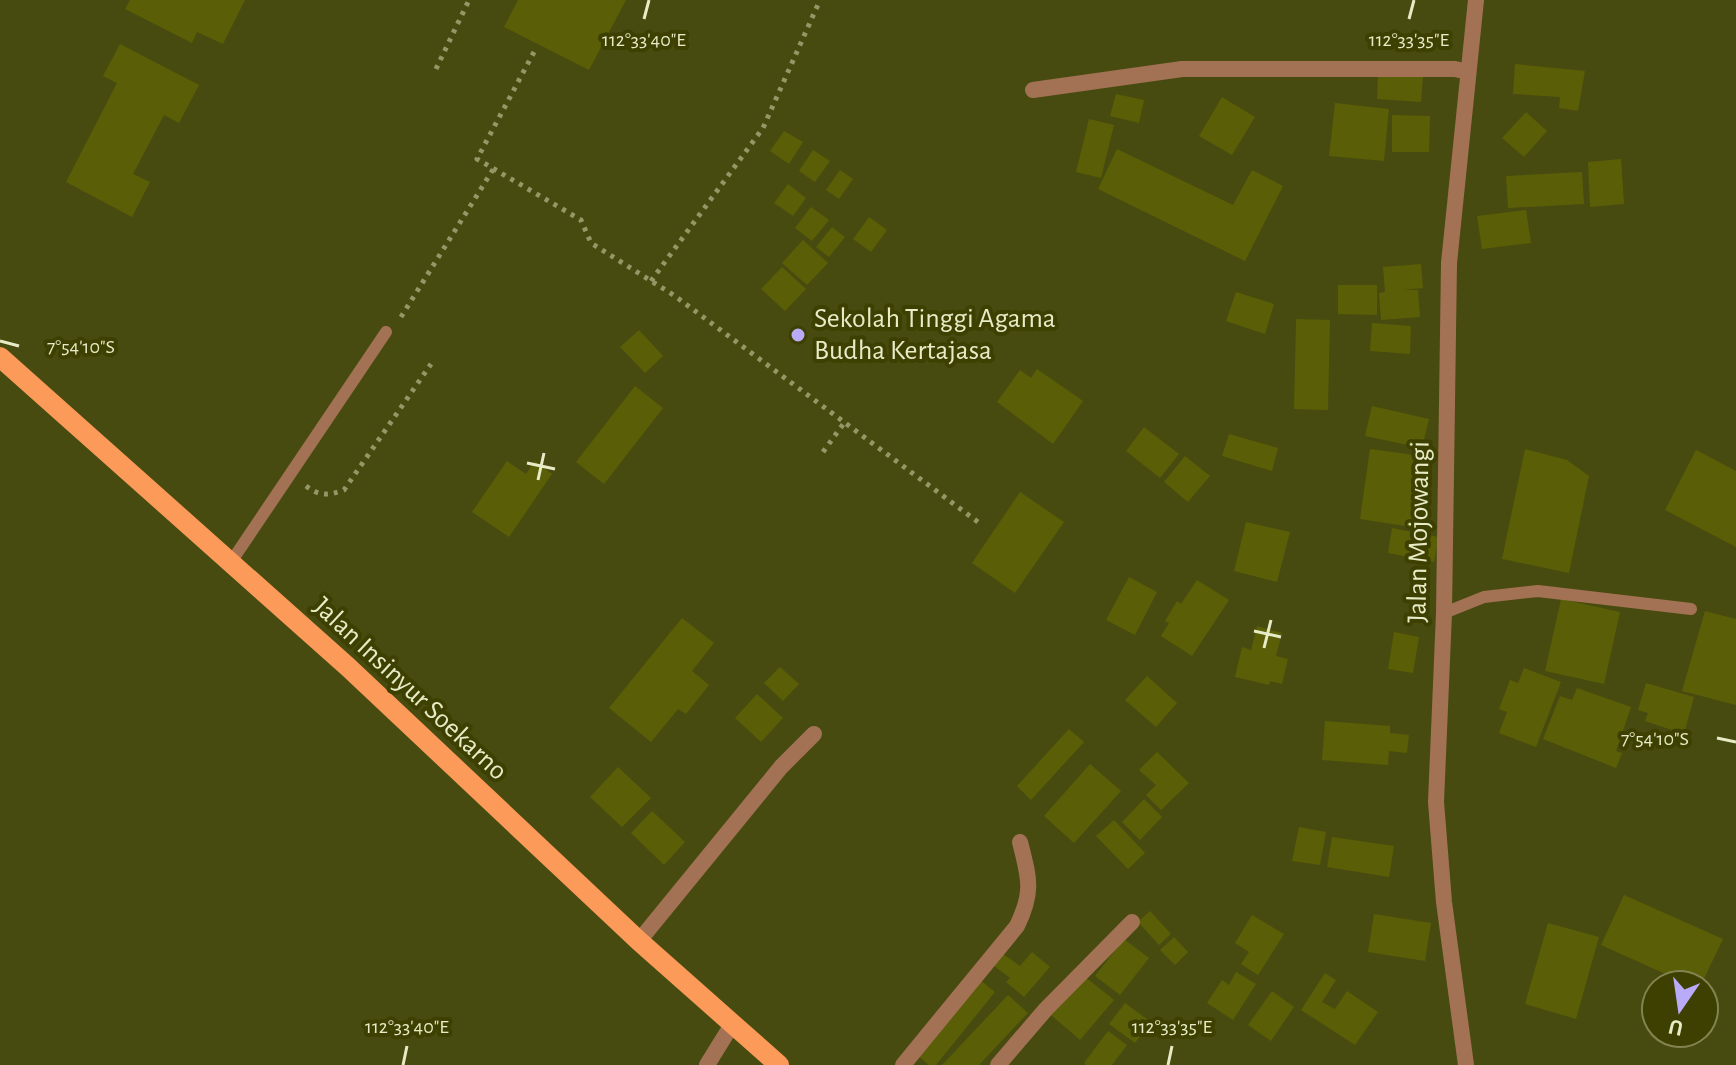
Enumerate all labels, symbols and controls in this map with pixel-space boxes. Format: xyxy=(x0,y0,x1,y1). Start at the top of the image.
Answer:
text: 112°33'40"E xyxy=(602,30,686,50)
text: 112°33'35"E xyxy=(1369,30,1450,50)
place label: Sekolah Tinggi Agama Budha Kertajasa xyxy=(814,305,1056,365)
marker: Sekolah Tinggi Agama Budha Kertajasa xyxy=(789,326,807,344)
text: 7°54'10"S xyxy=(47,337,115,357)
street label: Jalan Mojowangi xyxy=(1403,441,1435,623)
street label: Jalan Insinyur Soekarno xyxy=(308,592,512,786)
text: 7°54'10"S xyxy=(1621,729,1689,749)
north arrow xyxy=(1640,969,1720,1049)
text: U xyxy=(1666,1015,1685,1040)
text: 112°33'40"E xyxy=(365,1017,449,1037)
text: 112°33'35"E xyxy=(1132,1017,1213,1037)

